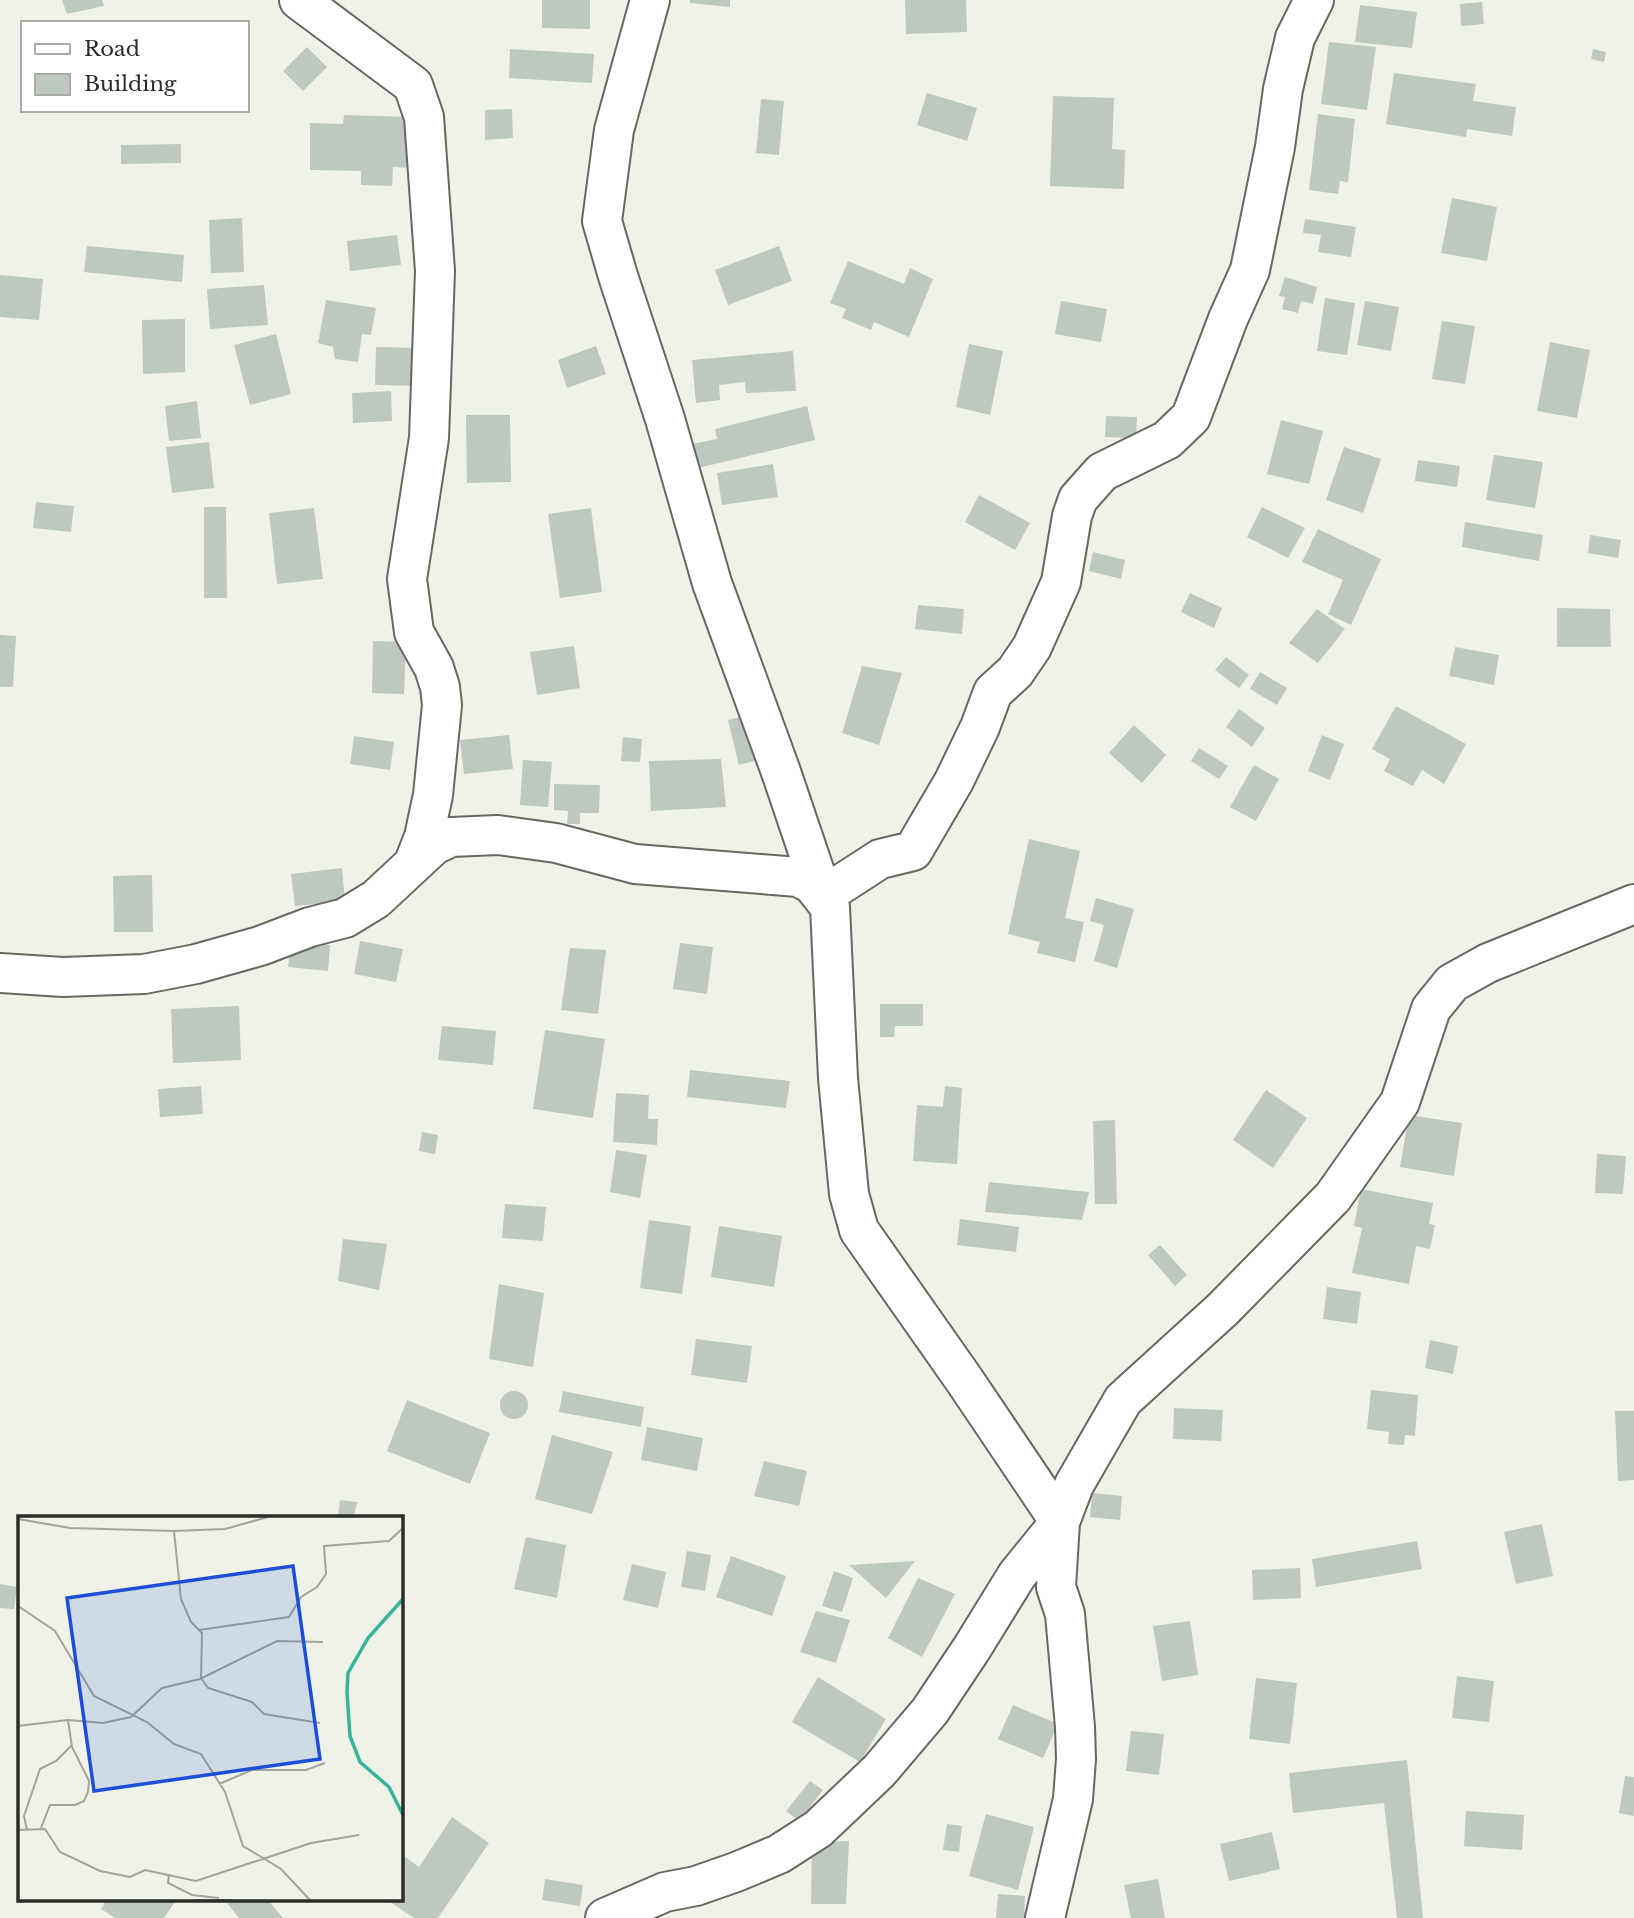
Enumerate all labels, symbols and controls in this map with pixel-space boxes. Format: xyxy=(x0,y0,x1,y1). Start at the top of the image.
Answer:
legend xyxy=(21,21,248,112)
text: Road xyxy=(84,36,140,62)
text: Building xyxy=(84,71,177,97)
inset map xyxy=(18,1516,402,1900)

